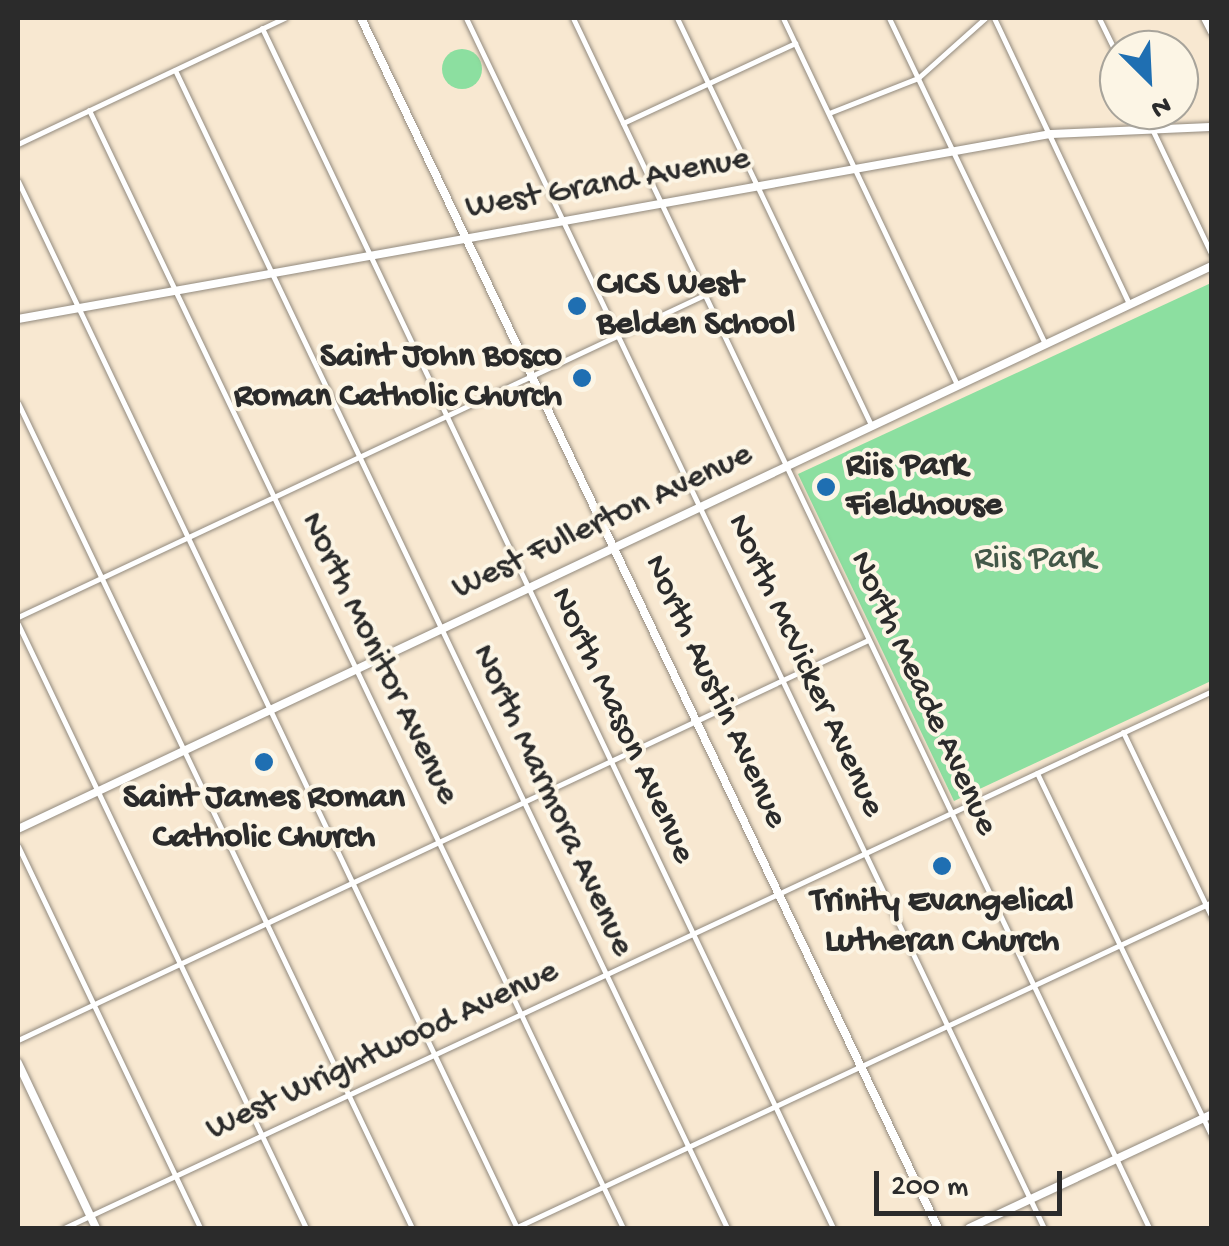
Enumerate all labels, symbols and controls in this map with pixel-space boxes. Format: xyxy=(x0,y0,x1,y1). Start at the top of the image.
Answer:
north arrow xyxy=(1099,30,1199,130)
text: N xyxy=(1146,87,1176,125)
street label: West Grand Avenue xyxy=(463,139,753,231)
place label: CICS West Belden School xyxy=(597,265,795,347)
marker: CICS West Belden School xyxy=(566,295,588,317)
place label: Saint John Bosco Roman Catholic Church xyxy=(234,337,562,419)
marker: Saint John Bosco Roman Catholic Church xyxy=(571,367,593,389)
street label: West Fullerton Avenue xyxy=(446,435,760,611)
place label: Riis Park Fieldhouse xyxy=(846,446,1002,528)
marker: Riis Park Fieldhouse xyxy=(815,476,837,498)
street label: North Monitor Avenue xyxy=(289,506,467,812)
street label: North McVicker Avenue xyxy=(715,508,893,824)
park label: Riis Park xyxy=(974,539,1096,581)
street label: North Meade Avenue xyxy=(838,545,1006,843)
street label: North Austin Avenue xyxy=(632,549,796,835)
street label: North Mason Avenue xyxy=(539,581,703,871)
street label: North Marmora Avenue xyxy=(460,638,642,964)
marker: Saint James Roman Catholic Church xyxy=(253,751,275,773)
place label: Saint James Roman Catholic Church xyxy=(123,778,405,860)
marker: Trinity Evangelical Lutheran Church xyxy=(931,855,953,877)
place label: Trinity Evangelical Lutheran Church xyxy=(810,882,1074,964)
street label: West Wrightwood Avenue xyxy=(200,952,566,1152)
scale bar xyxy=(879,1151,1066,1213)
text: 200 m xyxy=(891,1171,968,1206)

